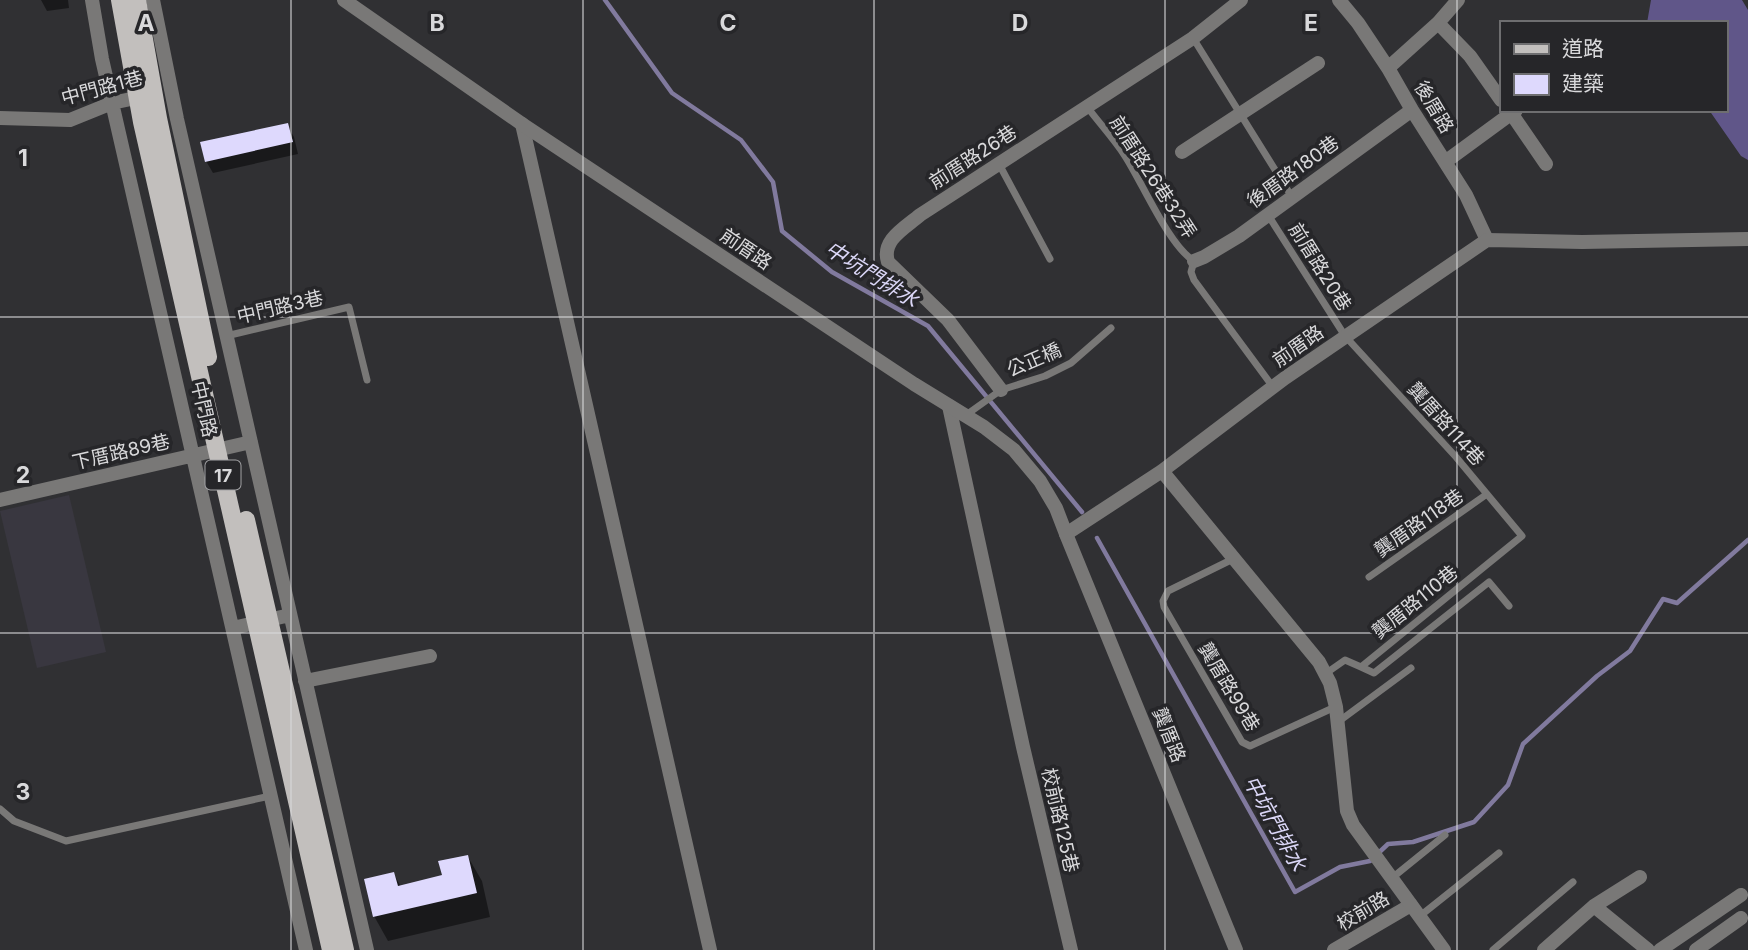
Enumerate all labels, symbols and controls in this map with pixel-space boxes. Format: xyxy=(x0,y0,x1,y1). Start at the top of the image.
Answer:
text: A xyxy=(137,9,155,37)
text: B xyxy=(429,9,445,37)
text: C xyxy=(719,9,737,37)
text: D xyxy=(1012,9,1028,37)
text: E xyxy=(1304,9,1318,37)
legend xyxy=(1500,21,1727,112)
text: 道路 xyxy=(1562,36,1604,61)
street label: 中門路1巷 xyxy=(59,66,145,110)
text: 建築 xyxy=(1562,71,1604,96)
street label: 後厝路 xyxy=(1409,77,1459,137)
street label: 前厝路26巷32弄 xyxy=(1105,111,1201,243)
street label: 前厝路26巷 xyxy=(925,120,1021,194)
street label: 後厝路180巷 xyxy=(1243,131,1343,213)
text: 1 xyxy=(18,144,28,172)
street label: 前厝路20巷 xyxy=(1284,219,1356,315)
street label: 前厝路 xyxy=(716,224,776,274)
water label: 中坑門排水 xyxy=(821,236,924,313)
street label: 中門路3巷 xyxy=(235,286,325,328)
street label: 前厝路 xyxy=(1268,320,1328,372)
street label: 公正橋 xyxy=(1003,338,1065,382)
street label: 龔厝路114巷 xyxy=(1403,378,1489,470)
street label: 中門路 xyxy=(186,379,222,439)
street label: 下厝路89巷 xyxy=(70,430,172,474)
text: 2 xyxy=(16,461,30,489)
road number: 17 xyxy=(206,461,241,490)
street label: 龔厝路118巷 xyxy=(1370,484,1468,562)
street label: 龔厝路110巷 xyxy=(1368,561,1462,643)
street label: 龔厝路99巷 xyxy=(1193,638,1265,736)
street label: 龔厝路 xyxy=(1148,704,1190,766)
street label: 校前路125巷 xyxy=(1037,765,1083,875)
water label: 中坑門排水 xyxy=(1239,771,1312,876)
text: 3 xyxy=(16,778,30,806)
street label: 校前路 xyxy=(1333,886,1393,936)

